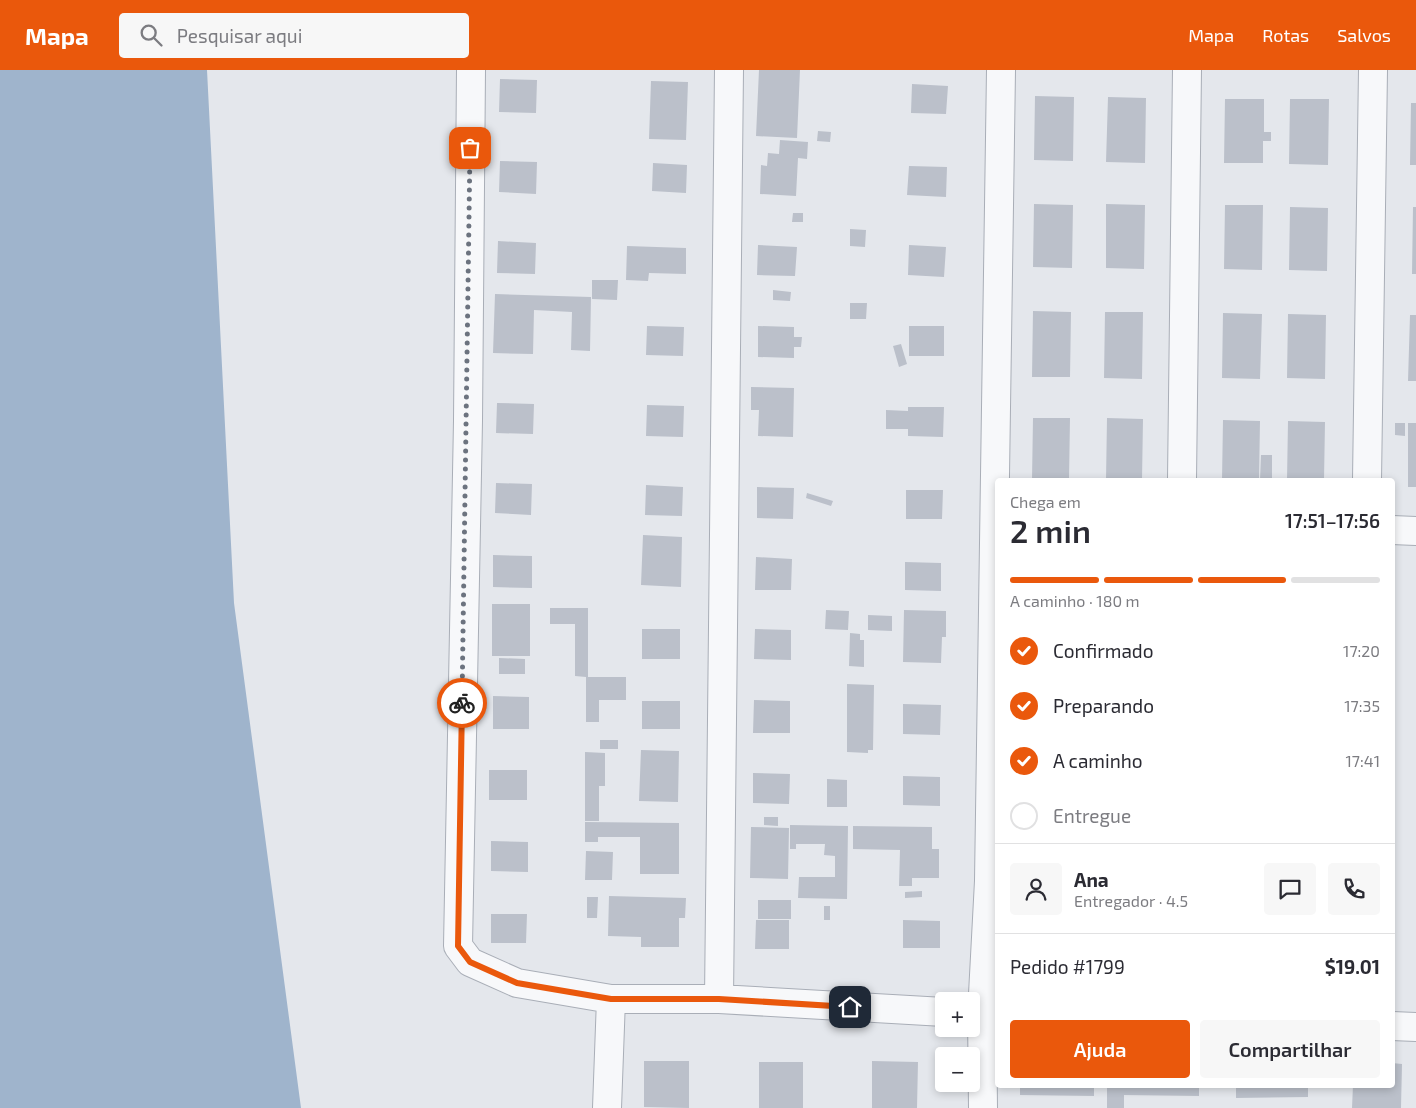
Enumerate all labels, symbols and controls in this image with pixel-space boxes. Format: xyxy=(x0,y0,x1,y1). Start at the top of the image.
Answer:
search box xyxy=(119,13,469,58)
text: Mapa xyxy=(25,21,89,50)
icon: search xyxy=(137,21,165,49)
text: Pesquisar aqui xyxy=(177,24,302,47)
text: Mapa xyxy=(1188,24,1234,46)
text: Rotas xyxy=(1262,24,1309,46)
text: Salvos xyxy=(1337,24,1391,46)
pin xyxy=(449,127,491,169)
icon: bag xyxy=(456,134,484,162)
text: Chega em xyxy=(1010,492,1081,511)
text: 17:51–17:56 xyxy=(1285,509,1380,532)
text: 2 min xyxy=(1010,511,1091,549)
text: A caminho · 180 m xyxy=(1010,591,1140,610)
icon: check xyxy=(1010,637,1038,665)
text: Confirmado xyxy=(1053,639,1154,662)
text: 17:20 xyxy=(1343,641,1380,660)
courier xyxy=(437,678,487,728)
icon: bike xyxy=(448,689,476,717)
icon: check xyxy=(1010,692,1038,720)
text: Preparando xyxy=(1053,694,1154,717)
text: 17:35 xyxy=(1344,696,1380,715)
icon: check xyxy=(1010,747,1038,775)
text: A caminho xyxy=(1053,749,1143,772)
text: 17:41 xyxy=(1345,751,1380,770)
text: Entregue xyxy=(1053,804,1131,827)
button: person xyxy=(1010,863,1062,915)
button: chat xyxy=(1264,863,1316,915)
button: phone xyxy=(1328,863,1380,915)
text: Ana xyxy=(1074,868,1109,891)
text: Entregador · 4.5 xyxy=(1074,891,1188,910)
text: Pedido #1799 xyxy=(1010,955,1125,978)
text: $19.01 xyxy=(1325,955,1380,978)
pin xyxy=(829,986,871,1028)
map controls xyxy=(935,992,980,1092)
button: + xyxy=(935,992,980,1037)
icon: home xyxy=(836,993,864,1021)
button: Ajuda xyxy=(1010,1020,1190,1078)
button: Compartilhar xyxy=(1200,1020,1380,1078)
button: − xyxy=(935,1047,980,1092)

